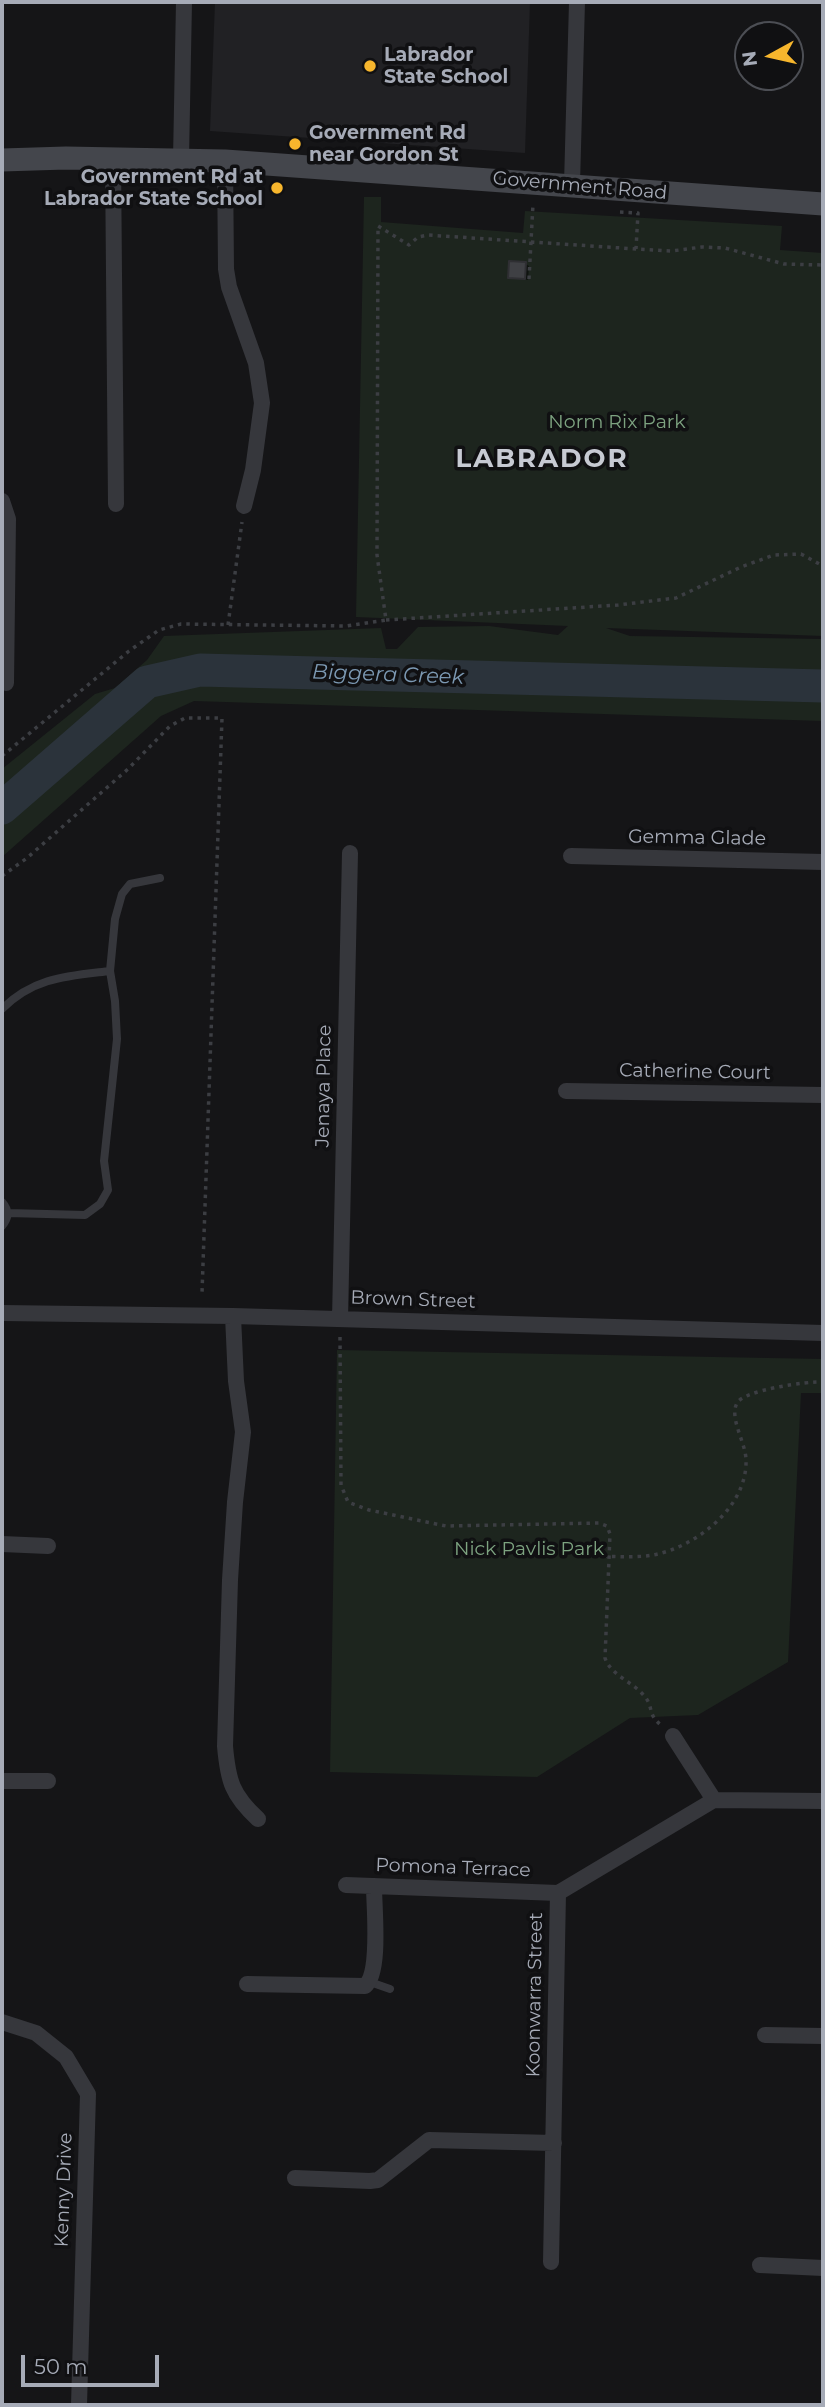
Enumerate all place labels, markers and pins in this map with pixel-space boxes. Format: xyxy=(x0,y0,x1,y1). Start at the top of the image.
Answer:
place label: Labrador State School xyxy=(384,44,508,88)
marker: Labrador State School xyxy=(362,58,378,74)
place label: Government Rd near Gordon St xyxy=(309,122,466,166)
marker: Government Rd near Gordon St xyxy=(287,136,303,152)
place label: Government Rd at Labrador State School xyxy=(44,166,263,210)
marker: Government Rd at Labrador State School xyxy=(269,180,285,196)

